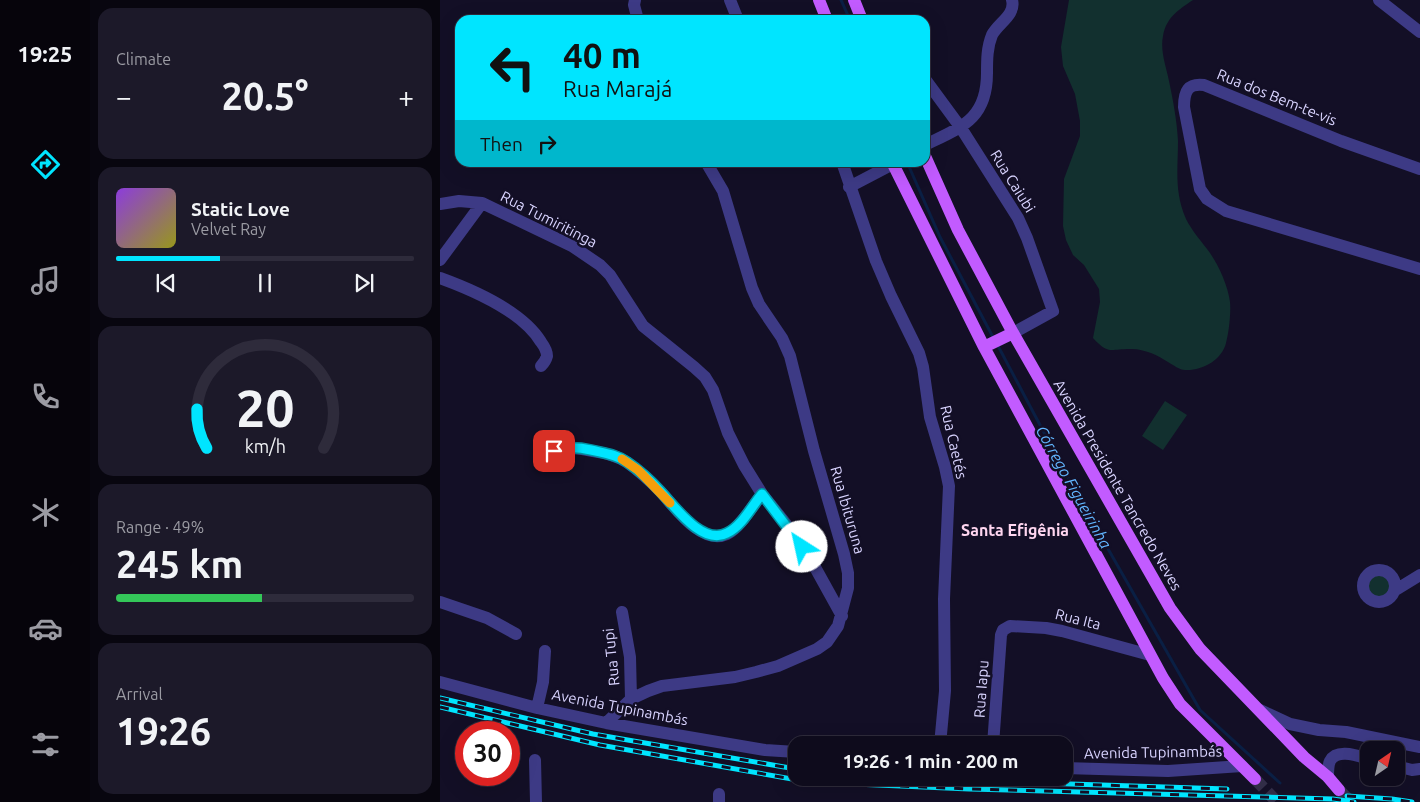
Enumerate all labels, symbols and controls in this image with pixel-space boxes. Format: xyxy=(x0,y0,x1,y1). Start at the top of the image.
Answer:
icon: left xyxy=(480,35,545,100)
text: 40 m xyxy=(563,35,641,75)
text: 19:25 xyxy=(17,41,73,66)
text: Climate xyxy=(116,50,171,68)
street label: Rua dos Bem-te-vis xyxy=(1215,65,1339,129)
text: 20.5° xyxy=(221,75,309,117)
text: Rua Marajá xyxy=(563,76,672,101)
text: − xyxy=(116,81,132,112)
text: + xyxy=(398,81,414,112)
icon: right xyxy=(533,130,561,158)
text: Then xyxy=(480,133,523,155)
icon: directions xyxy=(28,147,63,182)
street label: Rua Caiubi xyxy=(987,147,1039,215)
street label: Rua Tumiritinga xyxy=(498,187,600,251)
text: Static Love xyxy=(191,198,290,220)
text: Velvet Ray xyxy=(191,220,266,238)
icon: music xyxy=(28,263,63,298)
icon: previous xyxy=(152,269,180,297)
icon: pause xyxy=(251,269,279,297)
icon: next xyxy=(350,269,378,297)
street label: Avenida Presidente Tancredo Neves xyxy=(1051,377,1185,593)
icon: phone xyxy=(28,379,63,414)
text: 20 xyxy=(236,379,294,437)
street label: Rua Caetés xyxy=(937,404,971,480)
water label: Córrego Figueirinha xyxy=(1033,422,1115,552)
pin xyxy=(533,430,575,472)
text: km/h xyxy=(244,436,286,456)
icon: arrive xyxy=(540,437,568,465)
street label: Rua Ibituruna xyxy=(827,464,869,556)
icon: climate xyxy=(28,495,63,530)
text: Range · 49% xyxy=(116,518,204,536)
position arrow xyxy=(775,520,827,572)
district label: Santa Efigênia xyxy=(961,521,1069,539)
text: 245 km xyxy=(116,543,243,585)
street label: Rua Ita xyxy=(1053,605,1103,633)
icon: car xyxy=(28,611,63,646)
street label: Rua Tupi xyxy=(600,627,622,687)
street label: Rua Iapu xyxy=(970,660,992,718)
text: Arrival xyxy=(116,685,163,703)
street label: Avenida Tupinambás xyxy=(550,685,690,729)
text: 19:26 xyxy=(116,710,211,752)
speed limit sign: 30 xyxy=(455,721,520,786)
icon: filters xyxy=(28,727,63,762)
north arrow xyxy=(1360,741,1405,786)
map controls xyxy=(1360,741,1405,786)
street label: Avenida Tupinambás xyxy=(1084,742,1222,762)
text: 19:26 · 1 min · 200 m xyxy=(843,750,1018,772)

